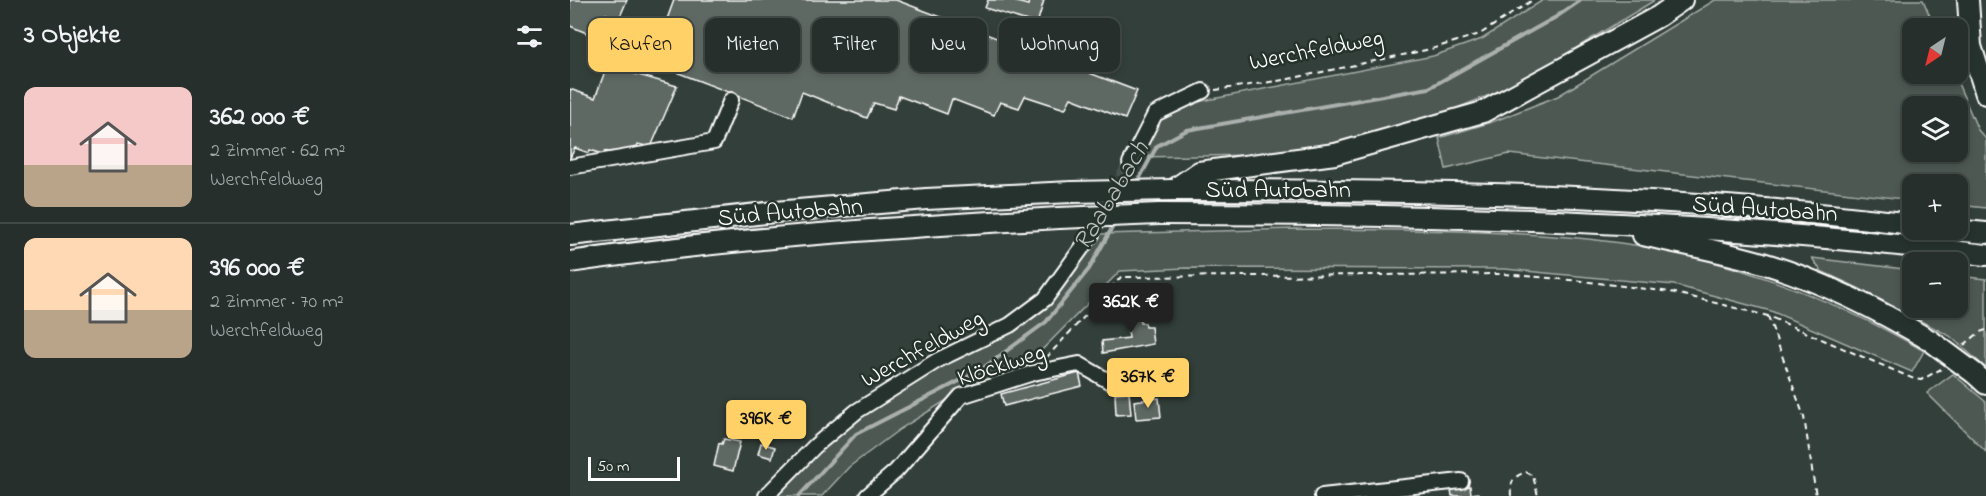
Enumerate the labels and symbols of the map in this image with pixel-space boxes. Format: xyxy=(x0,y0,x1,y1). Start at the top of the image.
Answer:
north arrow xyxy=(1902,18,1968,84)
street label: Werchfeldweg xyxy=(1247,21,1386,82)
water label: Raababach xyxy=(1065,134,1161,259)
street label: Süd Autobahn xyxy=(1205,174,1351,209)
street label: Süd Autobahn xyxy=(1691,188,1839,233)
street label: Süd Autobahn xyxy=(716,190,864,237)
pin: 362K € xyxy=(1082,283,1180,334)
street label: Werchfeldweg xyxy=(855,302,991,398)
street label: Klöcklweg xyxy=(953,336,1050,397)
pin: 367K € xyxy=(1099,358,1197,409)
pin: 396K € xyxy=(717,400,815,451)
scale bar xyxy=(588,454,680,482)

